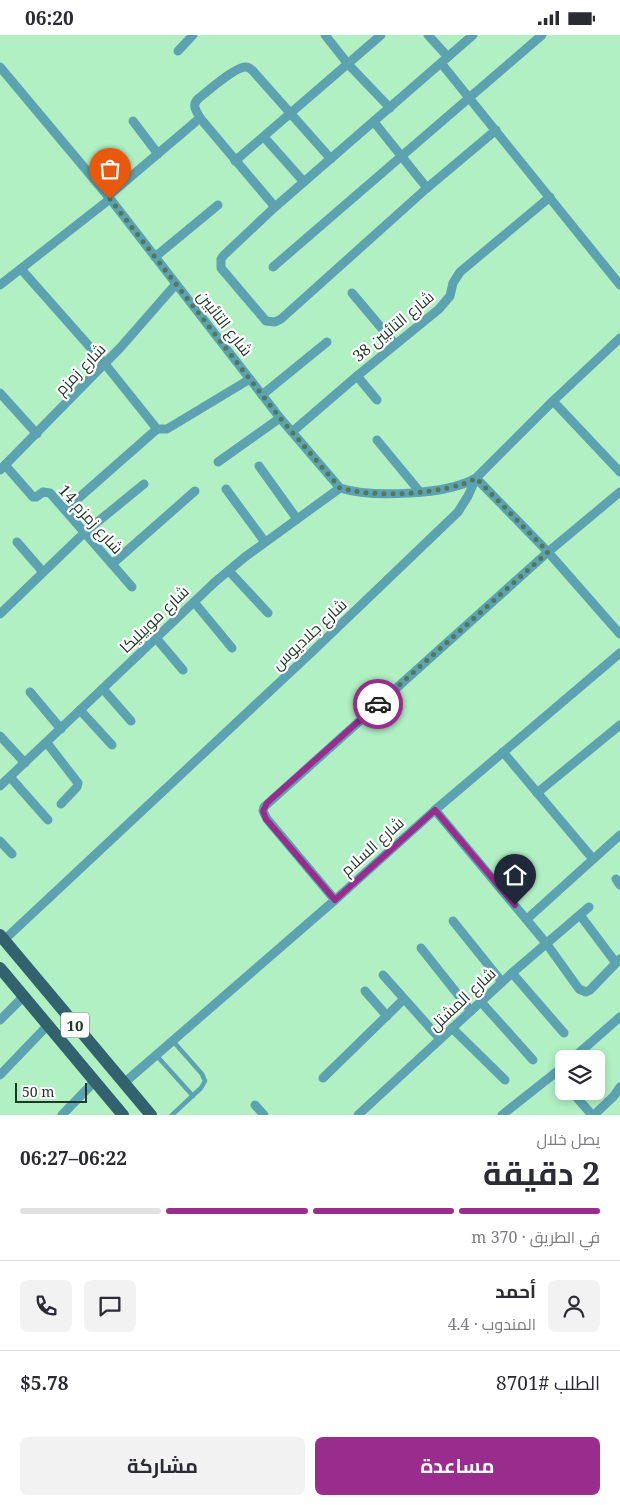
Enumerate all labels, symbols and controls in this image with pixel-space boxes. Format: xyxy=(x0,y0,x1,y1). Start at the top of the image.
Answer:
text: 06:20 xyxy=(25,5,74,31)
pin xyxy=(89,148,131,199)
icon: bag xyxy=(96,155,124,183)
street label: شارع التائبين xyxy=(191,285,258,361)
street label: شارع التائبين 38 xyxy=(348,285,439,367)
street label: شارع زمزم xyxy=(50,338,111,401)
street label: شارع زمزم 14 xyxy=(53,479,128,559)
street label: شارع موبيليكا xyxy=(115,580,194,658)
street label: شارع جلاديوس xyxy=(267,593,352,675)
courier xyxy=(353,679,403,729)
icon: car xyxy=(364,690,392,718)
street label: شارع السلام xyxy=(336,812,409,881)
pin xyxy=(494,854,536,905)
icon: home xyxy=(501,861,529,889)
street label: شارع المشتل xyxy=(424,962,501,1037)
road number: 10 xyxy=(61,1013,89,1037)
map controls xyxy=(555,1050,605,1100)
button: layers xyxy=(555,1050,605,1100)
scale bar xyxy=(15,1080,88,1103)
text: 50 m xyxy=(22,1082,55,1101)
text: يصل خلال xyxy=(536,1128,600,1150)
text: 06:22–06:27 xyxy=(20,1145,127,1171)
text: 2 دقيقة xyxy=(483,1151,600,1194)
text: في الطريق · 370 m xyxy=(471,1226,600,1248)
text: أحمد xyxy=(495,1278,536,1304)
button: phone xyxy=(20,1280,72,1332)
button: chat xyxy=(84,1280,136,1332)
button: person xyxy=(548,1280,600,1332)
text: المندوب · 4.4 xyxy=(448,1313,536,1335)
text: $5.78 xyxy=(20,1370,69,1396)
text: الطلب #8701 xyxy=(496,1370,600,1396)
button: مشاركة xyxy=(20,1437,305,1495)
button: مساعدة xyxy=(315,1437,600,1495)

